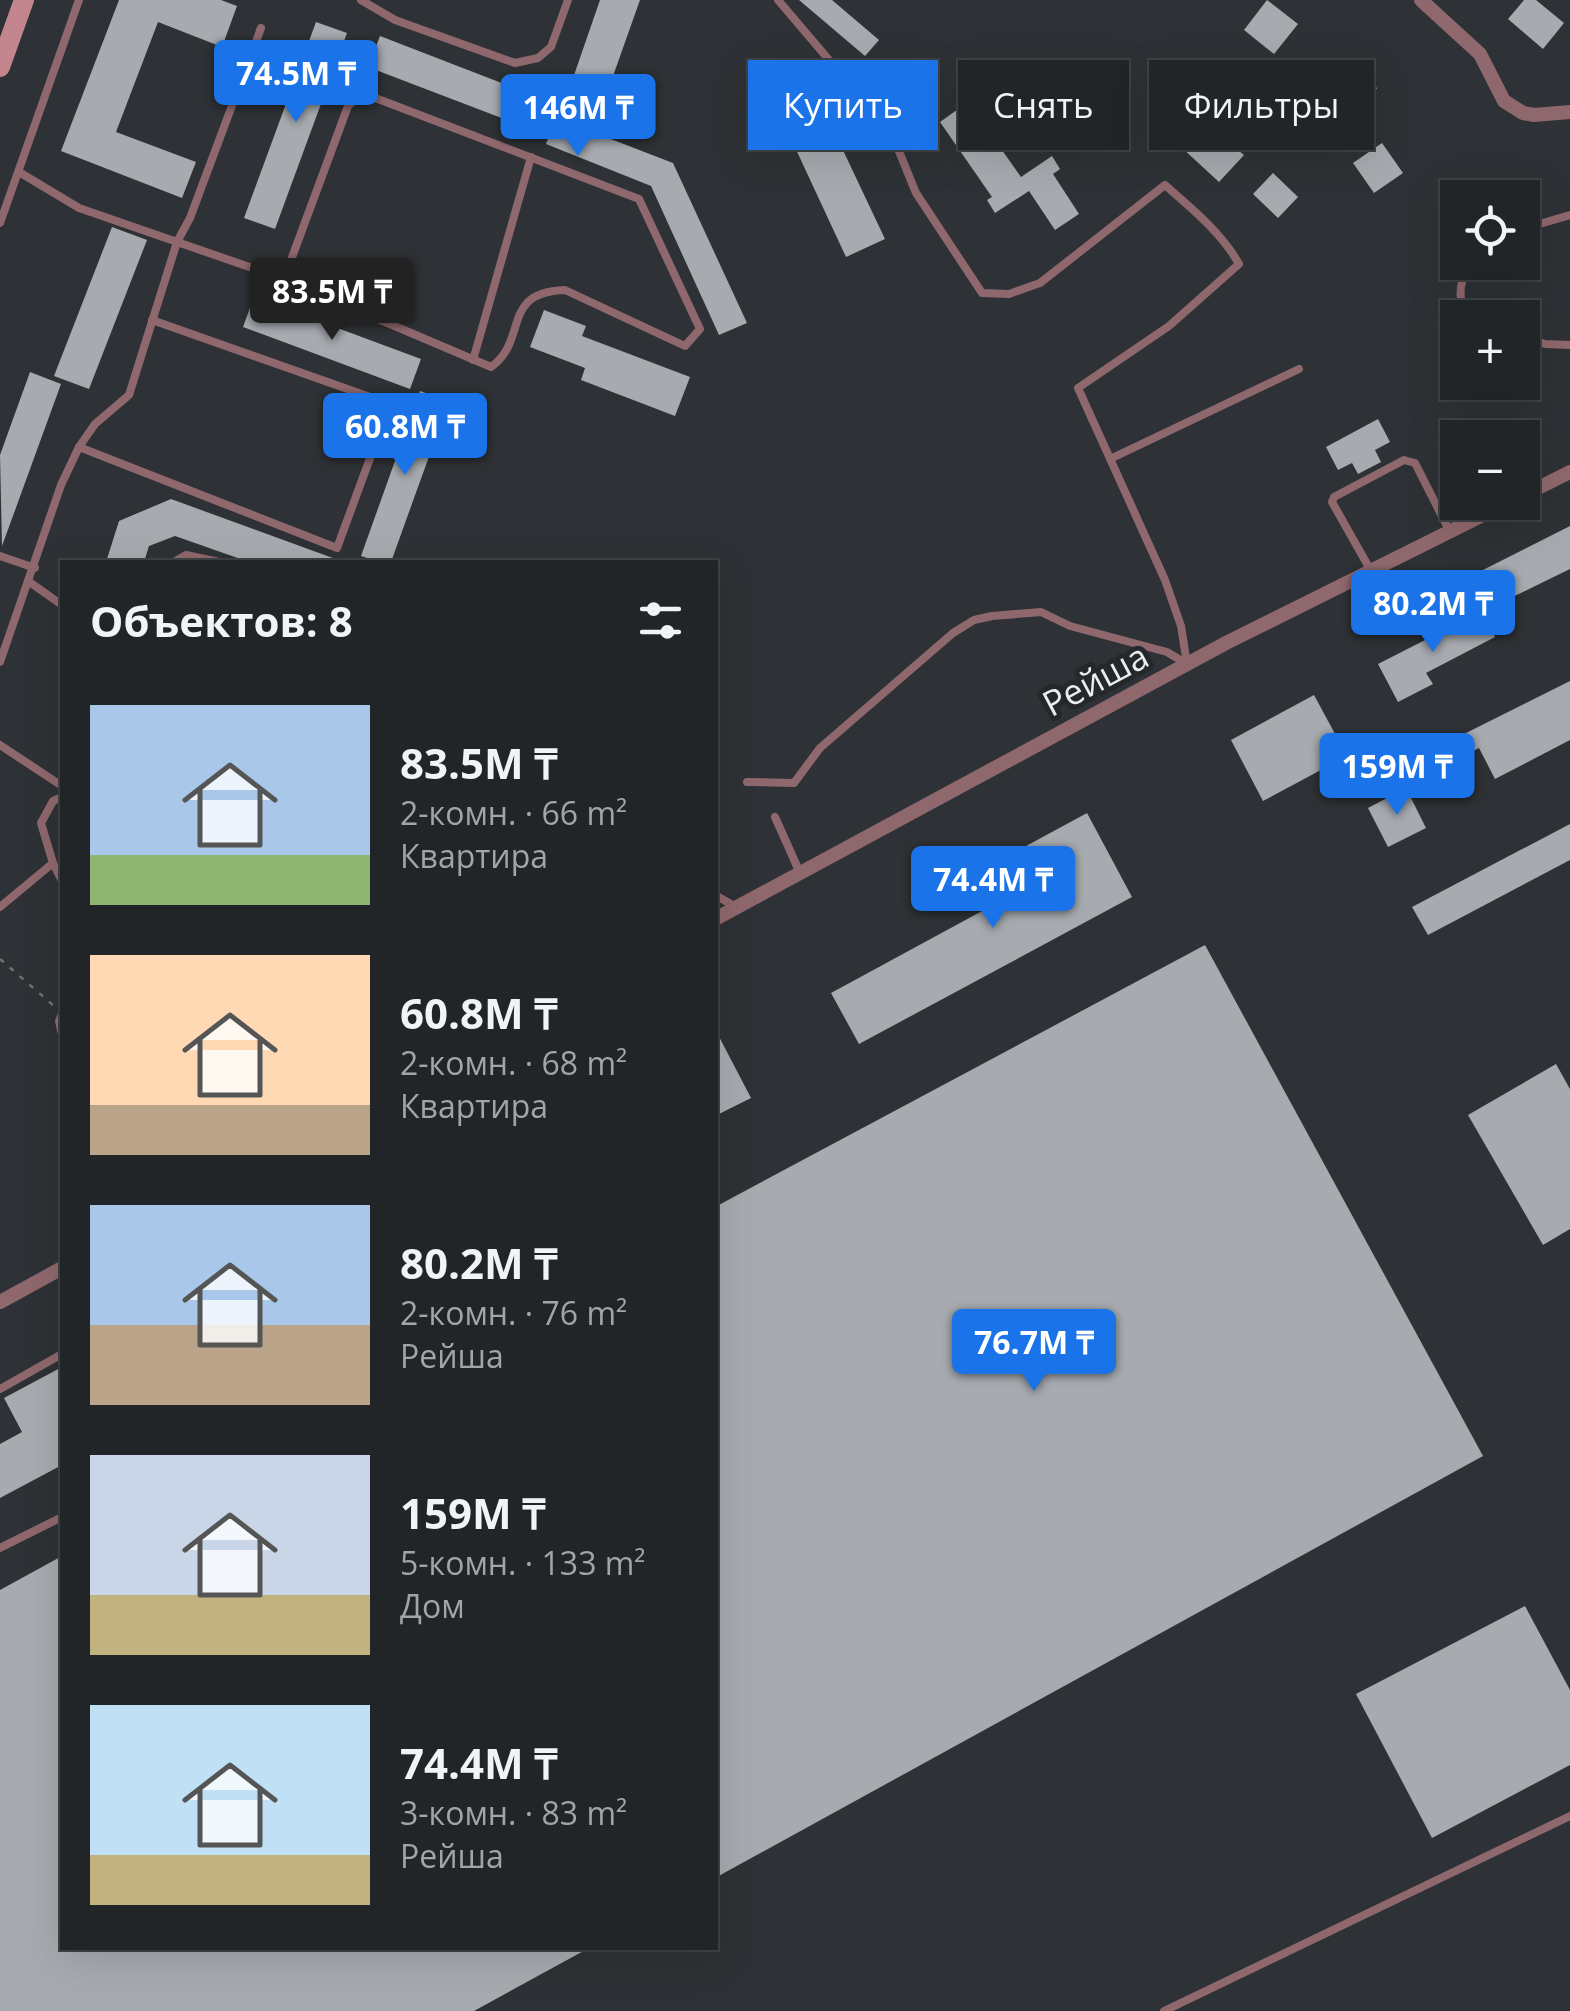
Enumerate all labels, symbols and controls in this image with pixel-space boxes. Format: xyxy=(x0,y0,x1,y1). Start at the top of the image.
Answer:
pin: 74.5M ₸ xyxy=(204,40,388,125)
text: 74.5M ₸ xyxy=(236,51,356,94)
chip: Купить xyxy=(748,60,938,150)
chip: Снять xyxy=(958,60,1129,150)
chip: Фильтры xyxy=(1149,60,1374,150)
pin: 146M ₸ xyxy=(497,74,659,159)
text: 146M ₸ xyxy=(523,85,633,128)
map controls xyxy=(1440,180,1540,520)
button: locate xyxy=(1440,180,1540,280)
pin: 83.5M ₸ xyxy=(240,258,424,343)
text: 83.5M ₸ xyxy=(272,269,392,312)
button: + xyxy=(1440,300,1540,400)
pin: 60.8M ₸ xyxy=(313,393,497,478)
text: 60.8M ₸ xyxy=(345,404,465,447)
button: − xyxy=(1440,420,1540,520)
pin: 80.2M ₸ xyxy=(1341,570,1525,655)
text: 80.2M ₸ xyxy=(1373,581,1493,624)
text: Объектов: 8 xyxy=(90,592,353,649)
icon: filters xyxy=(633,593,688,648)
street label: Рейша xyxy=(1034,632,1156,726)
pin: 159M ₸ xyxy=(1316,733,1478,818)
text: 83.5M ₸ xyxy=(400,734,557,791)
text: 159M ₸ xyxy=(1342,744,1452,787)
icon: home xyxy=(170,745,290,865)
text: 2-комн. · 66 m² xyxy=(400,791,627,834)
text: Квартира xyxy=(400,834,548,877)
pin: 74.4M ₸ xyxy=(901,846,1085,931)
text: 74.4M ₸ xyxy=(933,857,1053,900)
text: 60.8M ₸ xyxy=(400,984,557,1041)
icon: home xyxy=(170,995,290,1115)
text: 2-комн. · 68 m² xyxy=(400,1041,627,1084)
text: Квартира xyxy=(400,1084,548,1127)
text: 80.2M ₸ xyxy=(400,1234,557,1291)
icon: home xyxy=(170,1245,290,1365)
text: 2-комн. · 76 m² xyxy=(400,1291,627,1334)
pin: 76.7M ₸ xyxy=(942,1309,1126,1394)
text: 76.7M ₸ xyxy=(974,1320,1094,1363)
text: Рейша xyxy=(400,1334,504,1377)
text: 159M ₸ xyxy=(400,1484,546,1541)
icon: home xyxy=(170,1495,290,1615)
text: 5-комн. · 133 m² xyxy=(400,1541,645,1584)
text: Дом xyxy=(400,1584,465,1627)
text: 74.4M ₸ xyxy=(400,1734,557,1791)
icon: home xyxy=(170,1745,290,1865)
text: 3-комн. · 83 m² xyxy=(400,1791,627,1834)
text: Рейша xyxy=(400,1834,504,1877)

